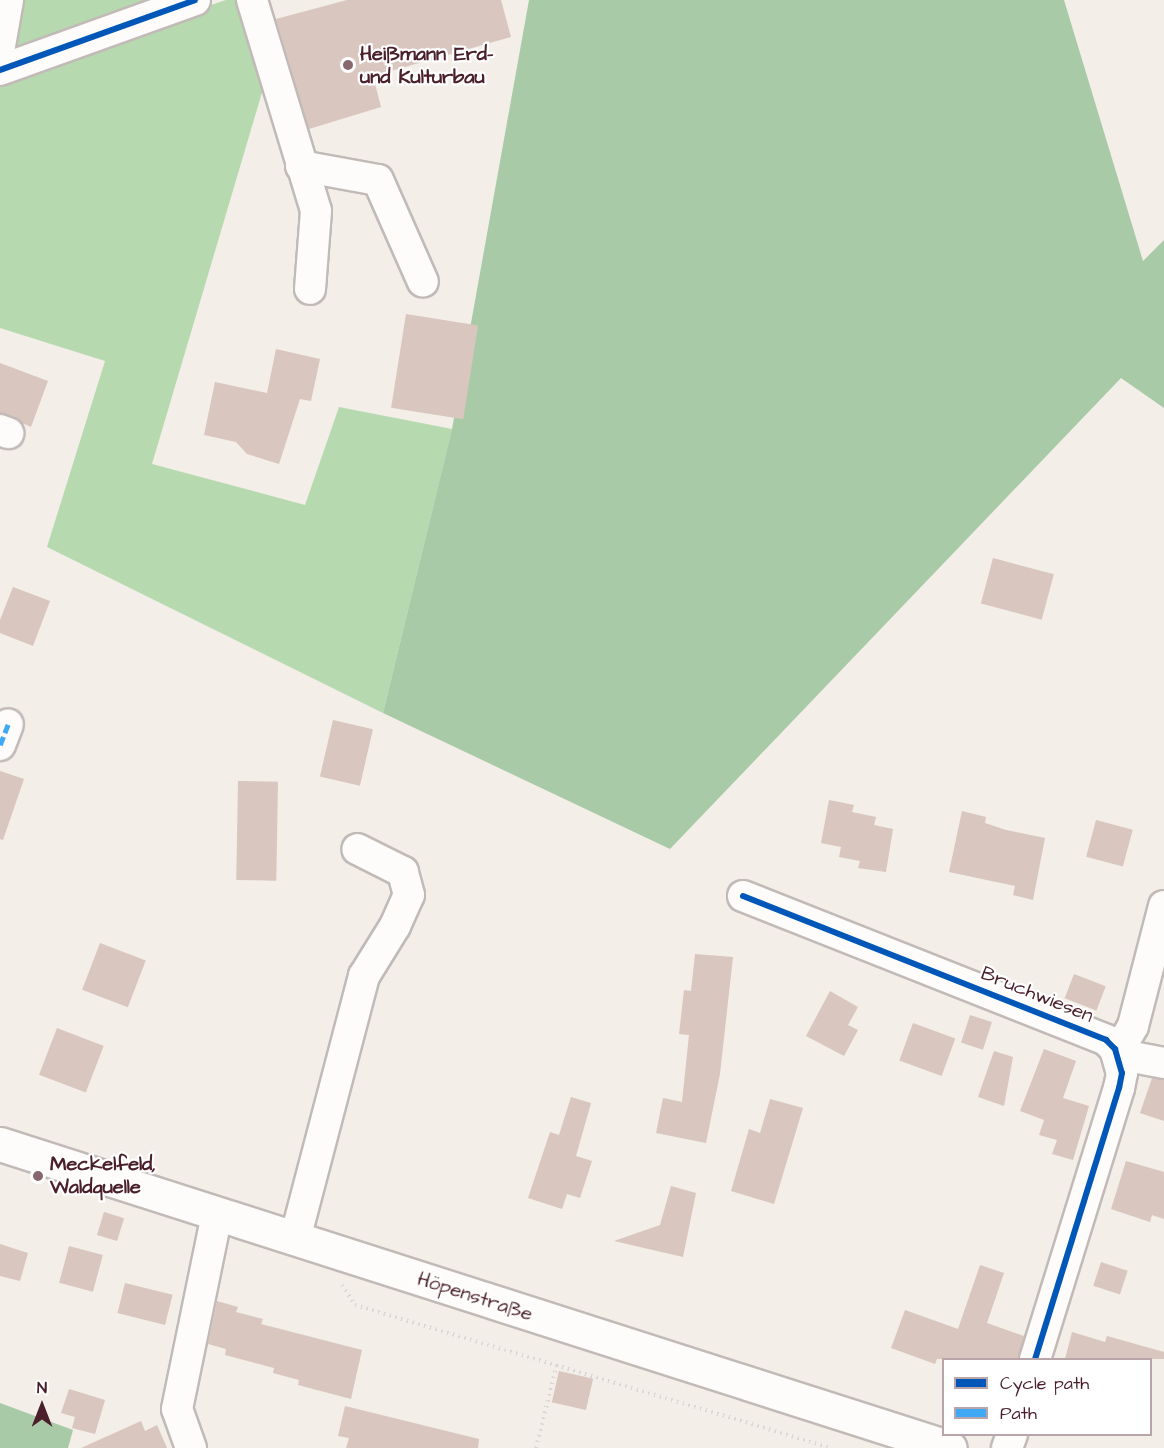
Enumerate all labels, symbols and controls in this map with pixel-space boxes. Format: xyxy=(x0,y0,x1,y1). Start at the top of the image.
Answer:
place label: Heißmann Erd- und Kulturbau xyxy=(360,42,493,89)
marker: Heißmann Erd- und Kulturbau xyxy=(341,58,355,72)
street label: Bruchwiesen xyxy=(977,962,1097,1028)
place label: Meckelfeld, Waldquelle xyxy=(50,1152,156,1199)
marker: Meckelfeld, Waldquelle xyxy=(31,1169,45,1183)
street label: Höpenstraße xyxy=(414,1267,536,1327)
legend xyxy=(942,1358,1152,1436)
text: Cycle path xyxy=(1000,1371,1089,1396)
north arrow xyxy=(12,1376,72,1436)
text: N xyxy=(37,1377,47,1399)
text: Path xyxy=(1000,1401,1037,1426)

